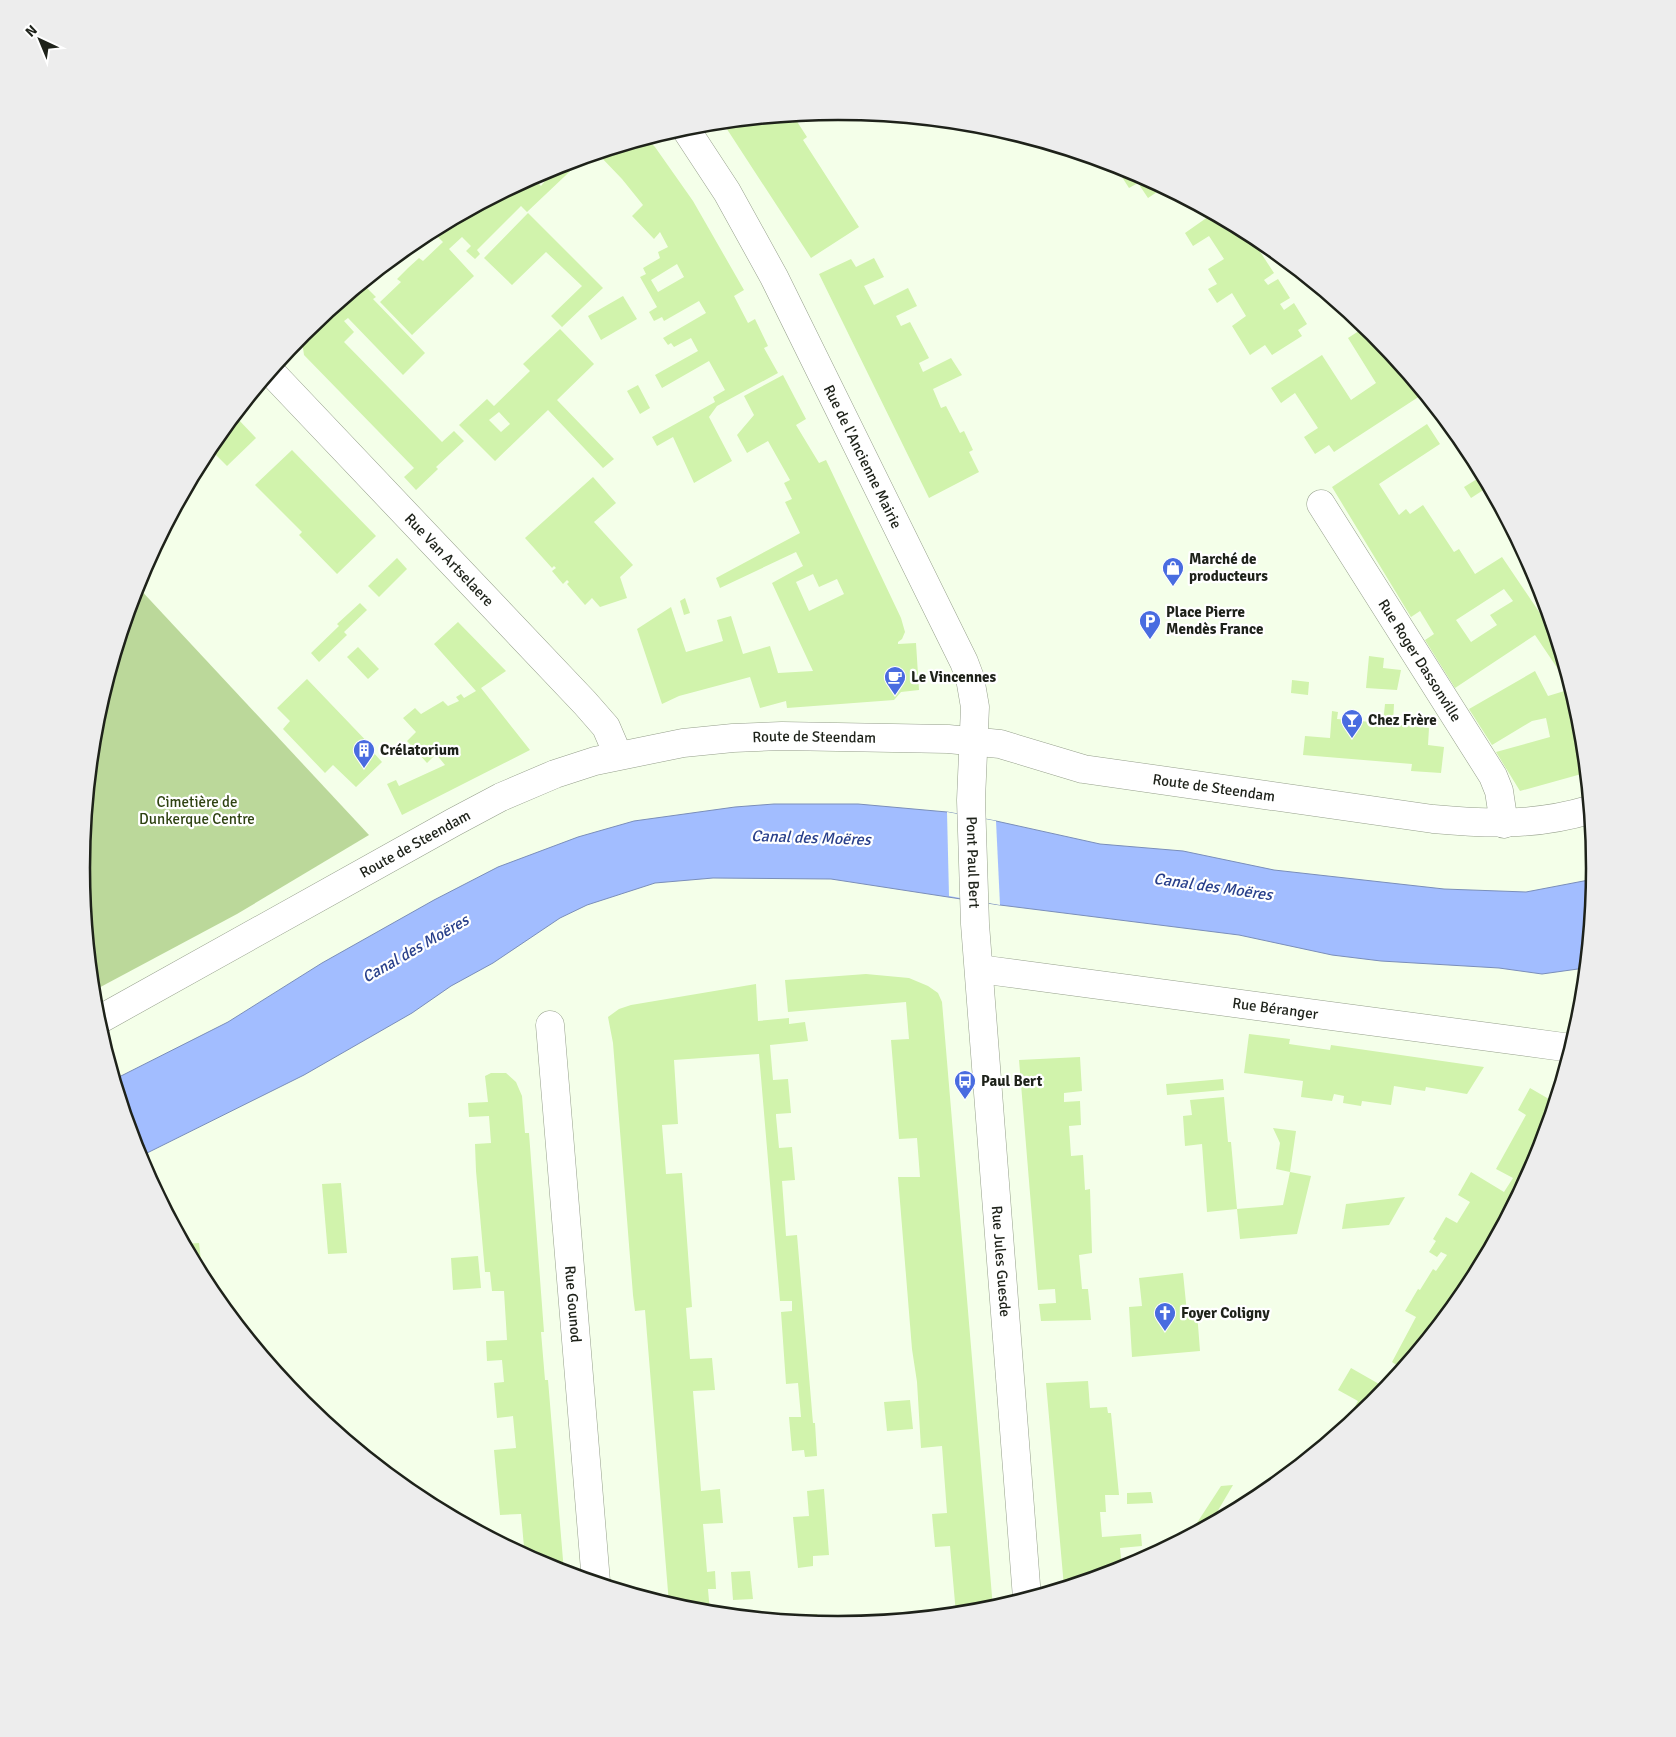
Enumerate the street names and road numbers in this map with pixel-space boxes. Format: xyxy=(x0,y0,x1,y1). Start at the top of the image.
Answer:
street label: Rue de l'Ancienne Mairie xyxy=(820,382,906,532)
street label: Rue Van Artselaere xyxy=(401,510,498,610)
street label: Rue Roger Dassonville xyxy=(1374,596,1465,725)
street label: Route de Steendam xyxy=(752,727,876,747)
street label: Route de Steendam xyxy=(1151,770,1276,805)
street label: Route de Steendam xyxy=(356,806,473,882)
street label: Pont Paul Bert xyxy=(963,816,983,909)
street label: Rue Béranger xyxy=(1231,994,1320,1023)
street label: Rue Jules Guesde xyxy=(988,1205,1014,1318)
street label: Rue Gounod xyxy=(561,1265,585,1343)

